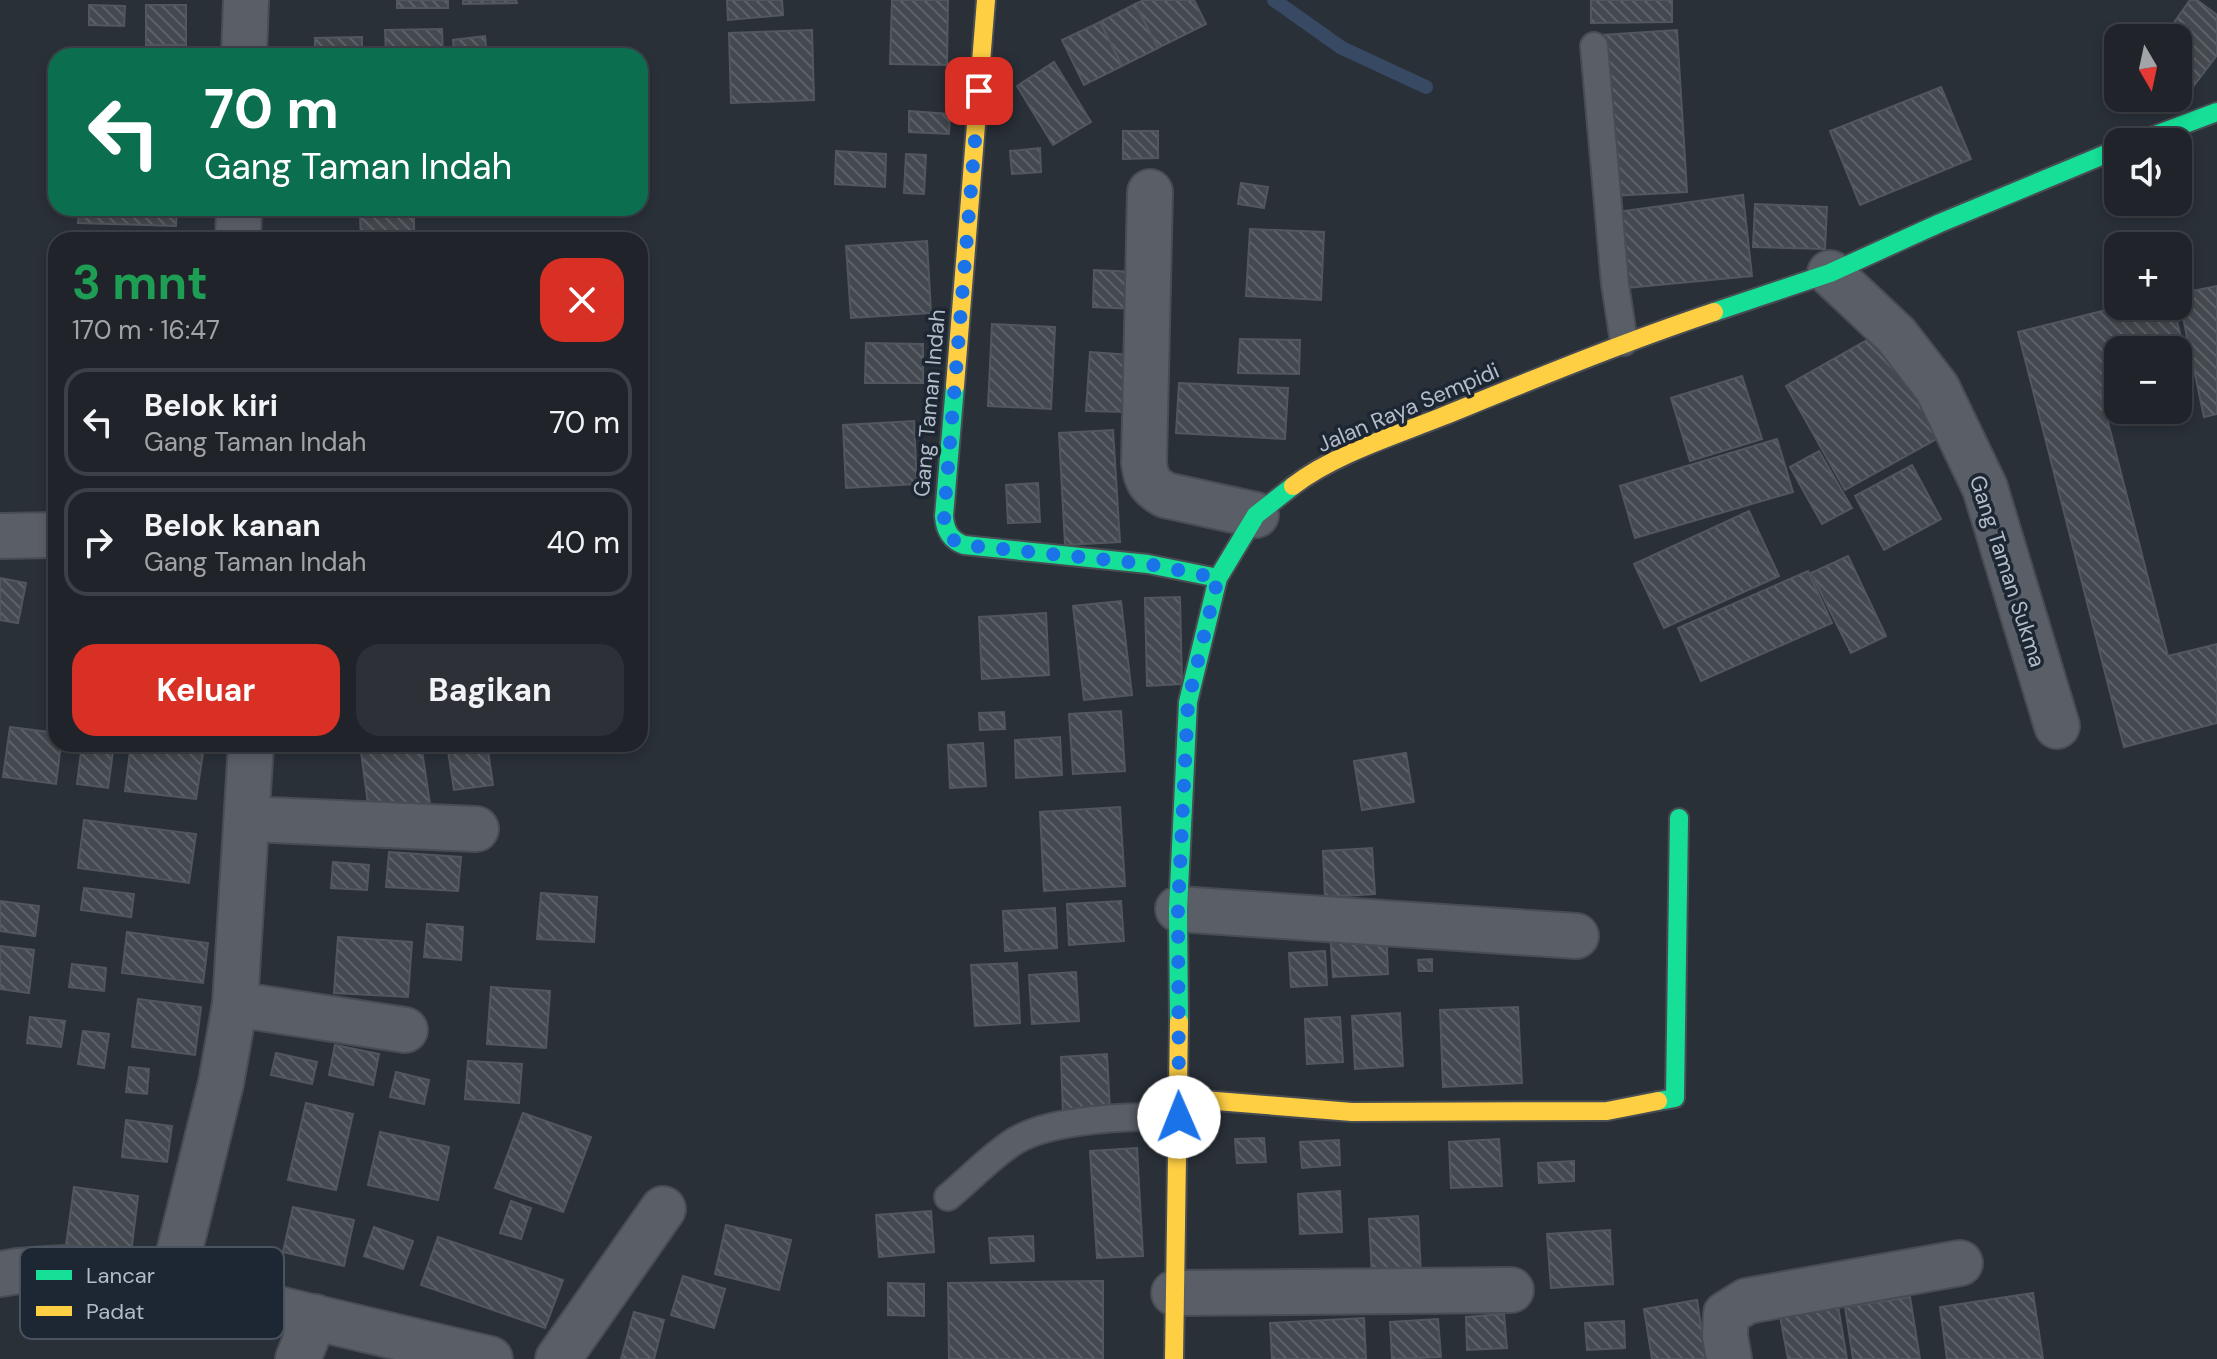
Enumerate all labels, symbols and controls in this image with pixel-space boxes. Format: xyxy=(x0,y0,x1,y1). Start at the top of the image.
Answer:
north arrow xyxy=(2104,24,2192,112)
map controls xyxy=(2104,24,2192,424)
pin xyxy=(945,57,1013,125)
icon: arrive xyxy=(957,69,1001,113)
text: 70 m xyxy=(204,72,339,145)
icon: left xyxy=(72,80,176,184)
button: sound xyxy=(2104,128,2192,216)
text: Gang Taman Indah xyxy=(204,143,512,190)
button: + xyxy=(2104,232,2192,320)
text: 3 mnt xyxy=(72,251,208,314)
button: close xyxy=(540,258,624,342)
street label: Gang Taman Indah xyxy=(907,308,952,498)
text: 170 m · 16:47 xyxy=(72,313,220,347)
button: − xyxy=(2104,336,2192,424)
street label: Jalan Raya Sempidi xyxy=(1313,356,1504,459)
text: Belok kiri xyxy=(144,386,278,425)
icon: left xyxy=(76,400,120,444)
text: 70 m xyxy=(549,403,620,442)
text: Gang Taman Indah xyxy=(144,425,367,459)
street label: Gang Taman Sukma xyxy=(1963,471,2052,671)
text: Belok kanan xyxy=(144,506,321,545)
icon: right xyxy=(76,520,120,564)
text: 40 m xyxy=(547,523,620,562)
text: Gang Taman Indah xyxy=(144,545,367,579)
button: Keluar xyxy=(72,644,340,736)
button: Bagikan xyxy=(356,644,624,736)
position arrow xyxy=(1137,1075,1221,1159)
legend xyxy=(20,1247,284,1339)
text: Lancar xyxy=(86,1261,155,1290)
text: Padat xyxy=(86,1297,144,1326)

